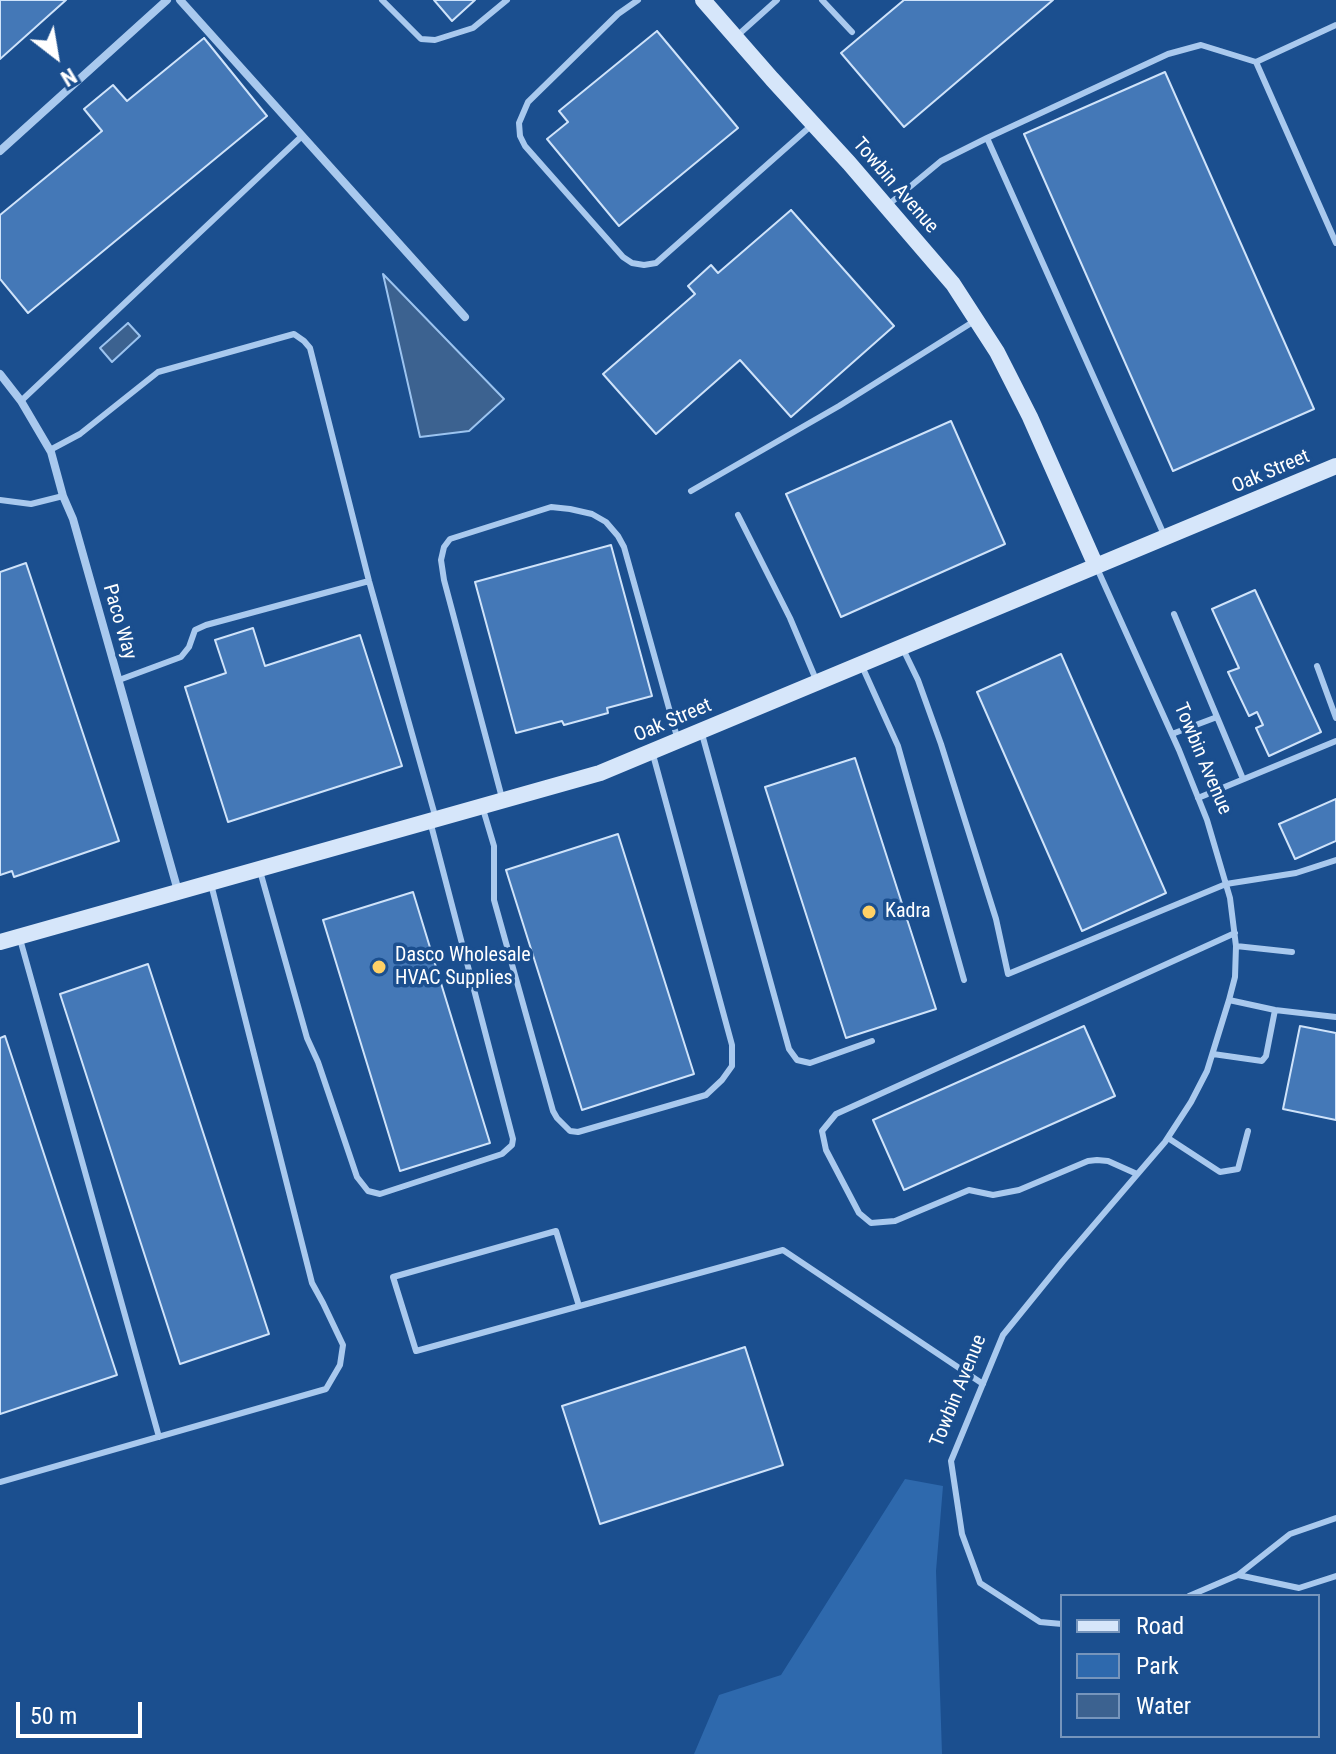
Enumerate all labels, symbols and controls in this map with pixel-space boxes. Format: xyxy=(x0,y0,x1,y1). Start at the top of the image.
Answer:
north arrow xyxy=(16,16,96,96)
text: N xyxy=(56,63,81,91)
street label: Towbin Avenue xyxy=(847,133,943,239)
street label: Oak Street xyxy=(1229,445,1313,499)
street label: Paco Way xyxy=(97,582,141,662)
street label: Oak Street xyxy=(631,694,715,748)
street label: Towbin Avenue xyxy=(1168,700,1236,818)
place label: Kadra xyxy=(885,900,931,924)
marker: Kadra xyxy=(860,903,878,921)
place label: Dasco Wholesale HVAC Supplies xyxy=(395,944,531,991)
marker: Dasco Wholesale HVAC Supplies xyxy=(370,958,388,976)
street label: Towbin Avenue xyxy=(926,1331,992,1451)
legend xyxy=(1060,1594,1320,1738)
text: Road xyxy=(1136,1612,1184,1640)
text: Park xyxy=(1136,1652,1179,1680)
scale bar xyxy=(20,1686,146,1736)
text: Water xyxy=(1136,1692,1191,1720)
text: 50 m xyxy=(30,1702,77,1730)

